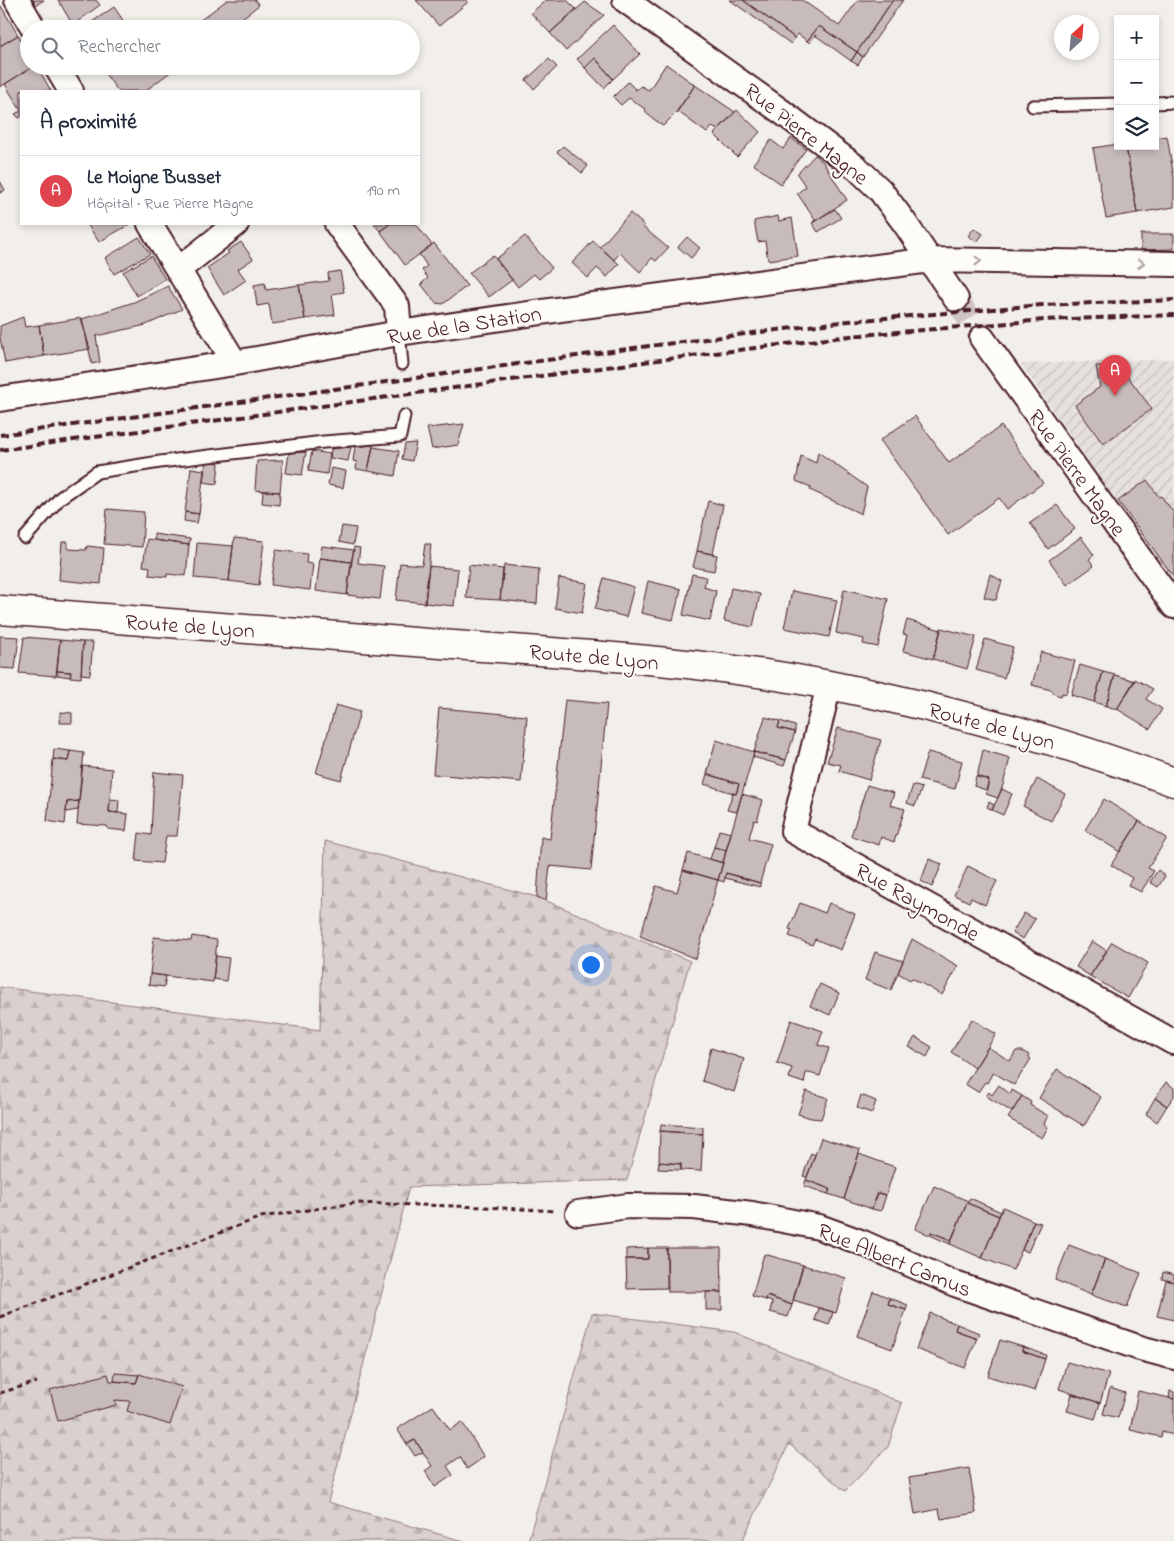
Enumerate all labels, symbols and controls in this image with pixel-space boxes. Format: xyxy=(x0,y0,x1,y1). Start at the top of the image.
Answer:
north arrow xyxy=(1054,15,1099,60)
map controls xyxy=(1114,15,1159,150)
button: + xyxy=(1114,15,1159,60)
search box xyxy=(20,20,420,75)
icon: search xyxy=(38,34,66,62)
text: Rechercher xyxy=(78,34,161,61)
button: − xyxy=(1114,60,1159,105)
street label: Rue Pierre Magne xyxy=(736,77,874,195)
button: layers xyxy=(1114,105,1159,150)
text: À proximité xyxy=(40,108,137,138)
text: Le Moigne Busset xyxy=(87,165,221,192)
text: A xyxy=(51,179,61,203)
text: 190 m xyxy=(367,179,400,203)
text: Hôpital · Rue Pierre Magne xyxy=(87,192,253,216)
one-way arrow xyxy=(975,256,983,266)
one-way arrow xyxy=(1138,258,1145,268)
street label: Rue de la Station xyxy=(385,299,544,355)
pin: A xyxy=(1099,355,1131,396)
street label: Rue Pierre Magne xyxy=(1018,404,1133,545)
street label: Route de Lyon xyxy=(124,608,256,649)
street label: Route de Lyon xyxy=(528,637,660,682)
street label: Route de Lyon xyxy=(924,696,1058,761)
street label: Rue Raymonde xyxy=(848,856,985,952)
your location xyxy=(578,952,604,978)
street label: Rue Albert Camus xyxy=(812,1216,976,1307)

